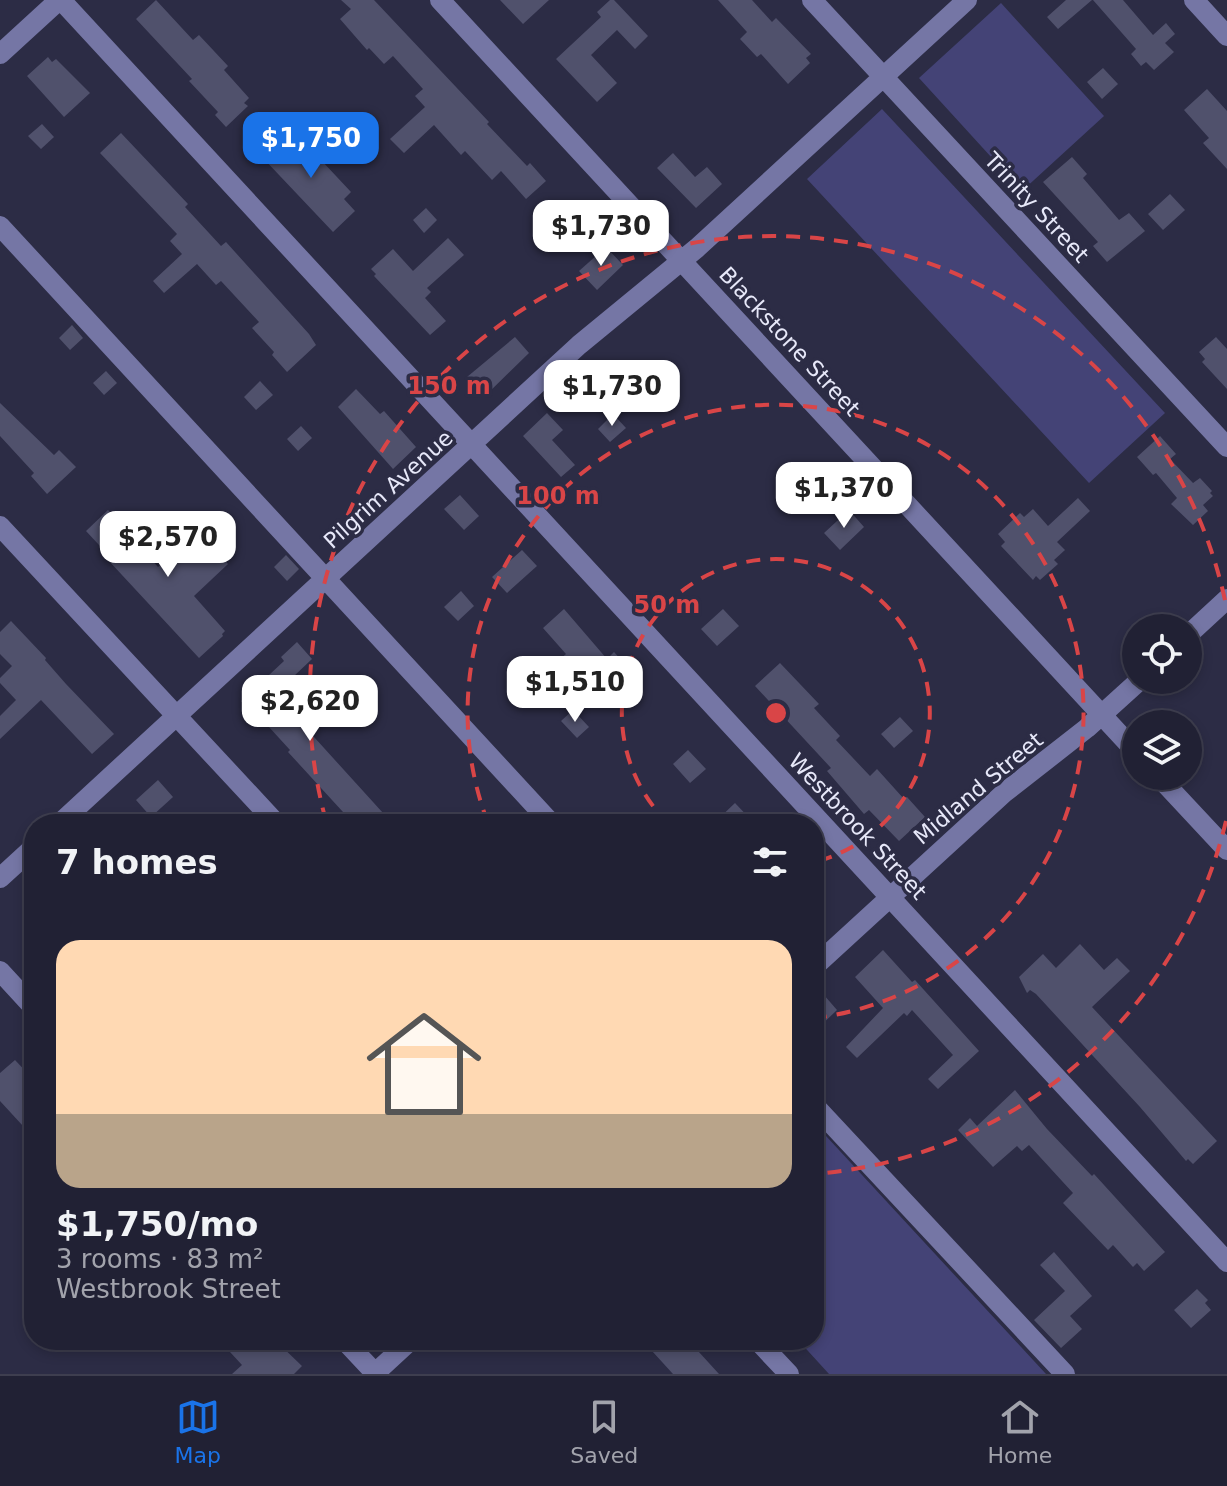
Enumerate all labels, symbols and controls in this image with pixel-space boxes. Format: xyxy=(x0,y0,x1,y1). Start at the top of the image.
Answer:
pin: $1,750 xyxy=(246,112,376,180)
text: $1,750 xyxy=(261,123,361,153)
street label: Trinity Street xyxy=(979,147,1094,268)
pin: $1,730 xyxy=(536,200,666,268)
text: $1,730 xyxy=(551,211,651,241)
street label: Blackstone Street xyxy=(714,262,865,421)
pin: $1,730 xyxy=(547,360,677,428)
text: $1,730 xyxy=(562,371,662,401)
text: 150 m xyxy=(407,372,491,400)
street label: Pilgrim Avenue xyxy=(319,425,458,554)
pin: $1,370 xyxy=(779,462,909,530)
text: $1,370 xyxy=(794,473,894,503)
text: 100 m xyxy=(516,482,600,510)
pin: $2,570 xyxy=(103,511,233,579)
text: $2,570 xyxy=(118,522,218,552)
text: 50 m xyxy=(634,591,700,619)
map controls xyxy=(1122,614,1202,790)
button: locate xyxy=(1122,614,1202,694)
pin: $1,510 xyxy=(510,656,640,724)
text: $1,510 xyxy=(525,667,625,697)
pin: $2,620 xyxy=(245,675,375,743)
text: $2,620 xyxy=(260,686,360,716)
centre of rings xyxy=(762,699,790,727)
button: layers xyxy=(1122,710,1202,790)
street label: Midland Street xyxy=(909,727,1048,850)
street label: Westbrook Street xyxy=(784,748,932,905)
icon: filters xyxy=(748,840,792,884)
text: 7 homes xyxy=(56,842,218,882)
icon: home xyxy=(352,992,496,1136)
text: $1,750/mo xyxy=(56,1204,258,1244)
text: 3 rooms · 83 m² xyxy=(56,1244,264,1274)
text: Westbrook Street xyxy=(56,1274,281,1304)
tab: Map xyxy=(175,1395,221,1468)
tab: Saved xyxy=(570,1395,638,1468)
tab: Home xyxy=(987,1395,1052,1468)

